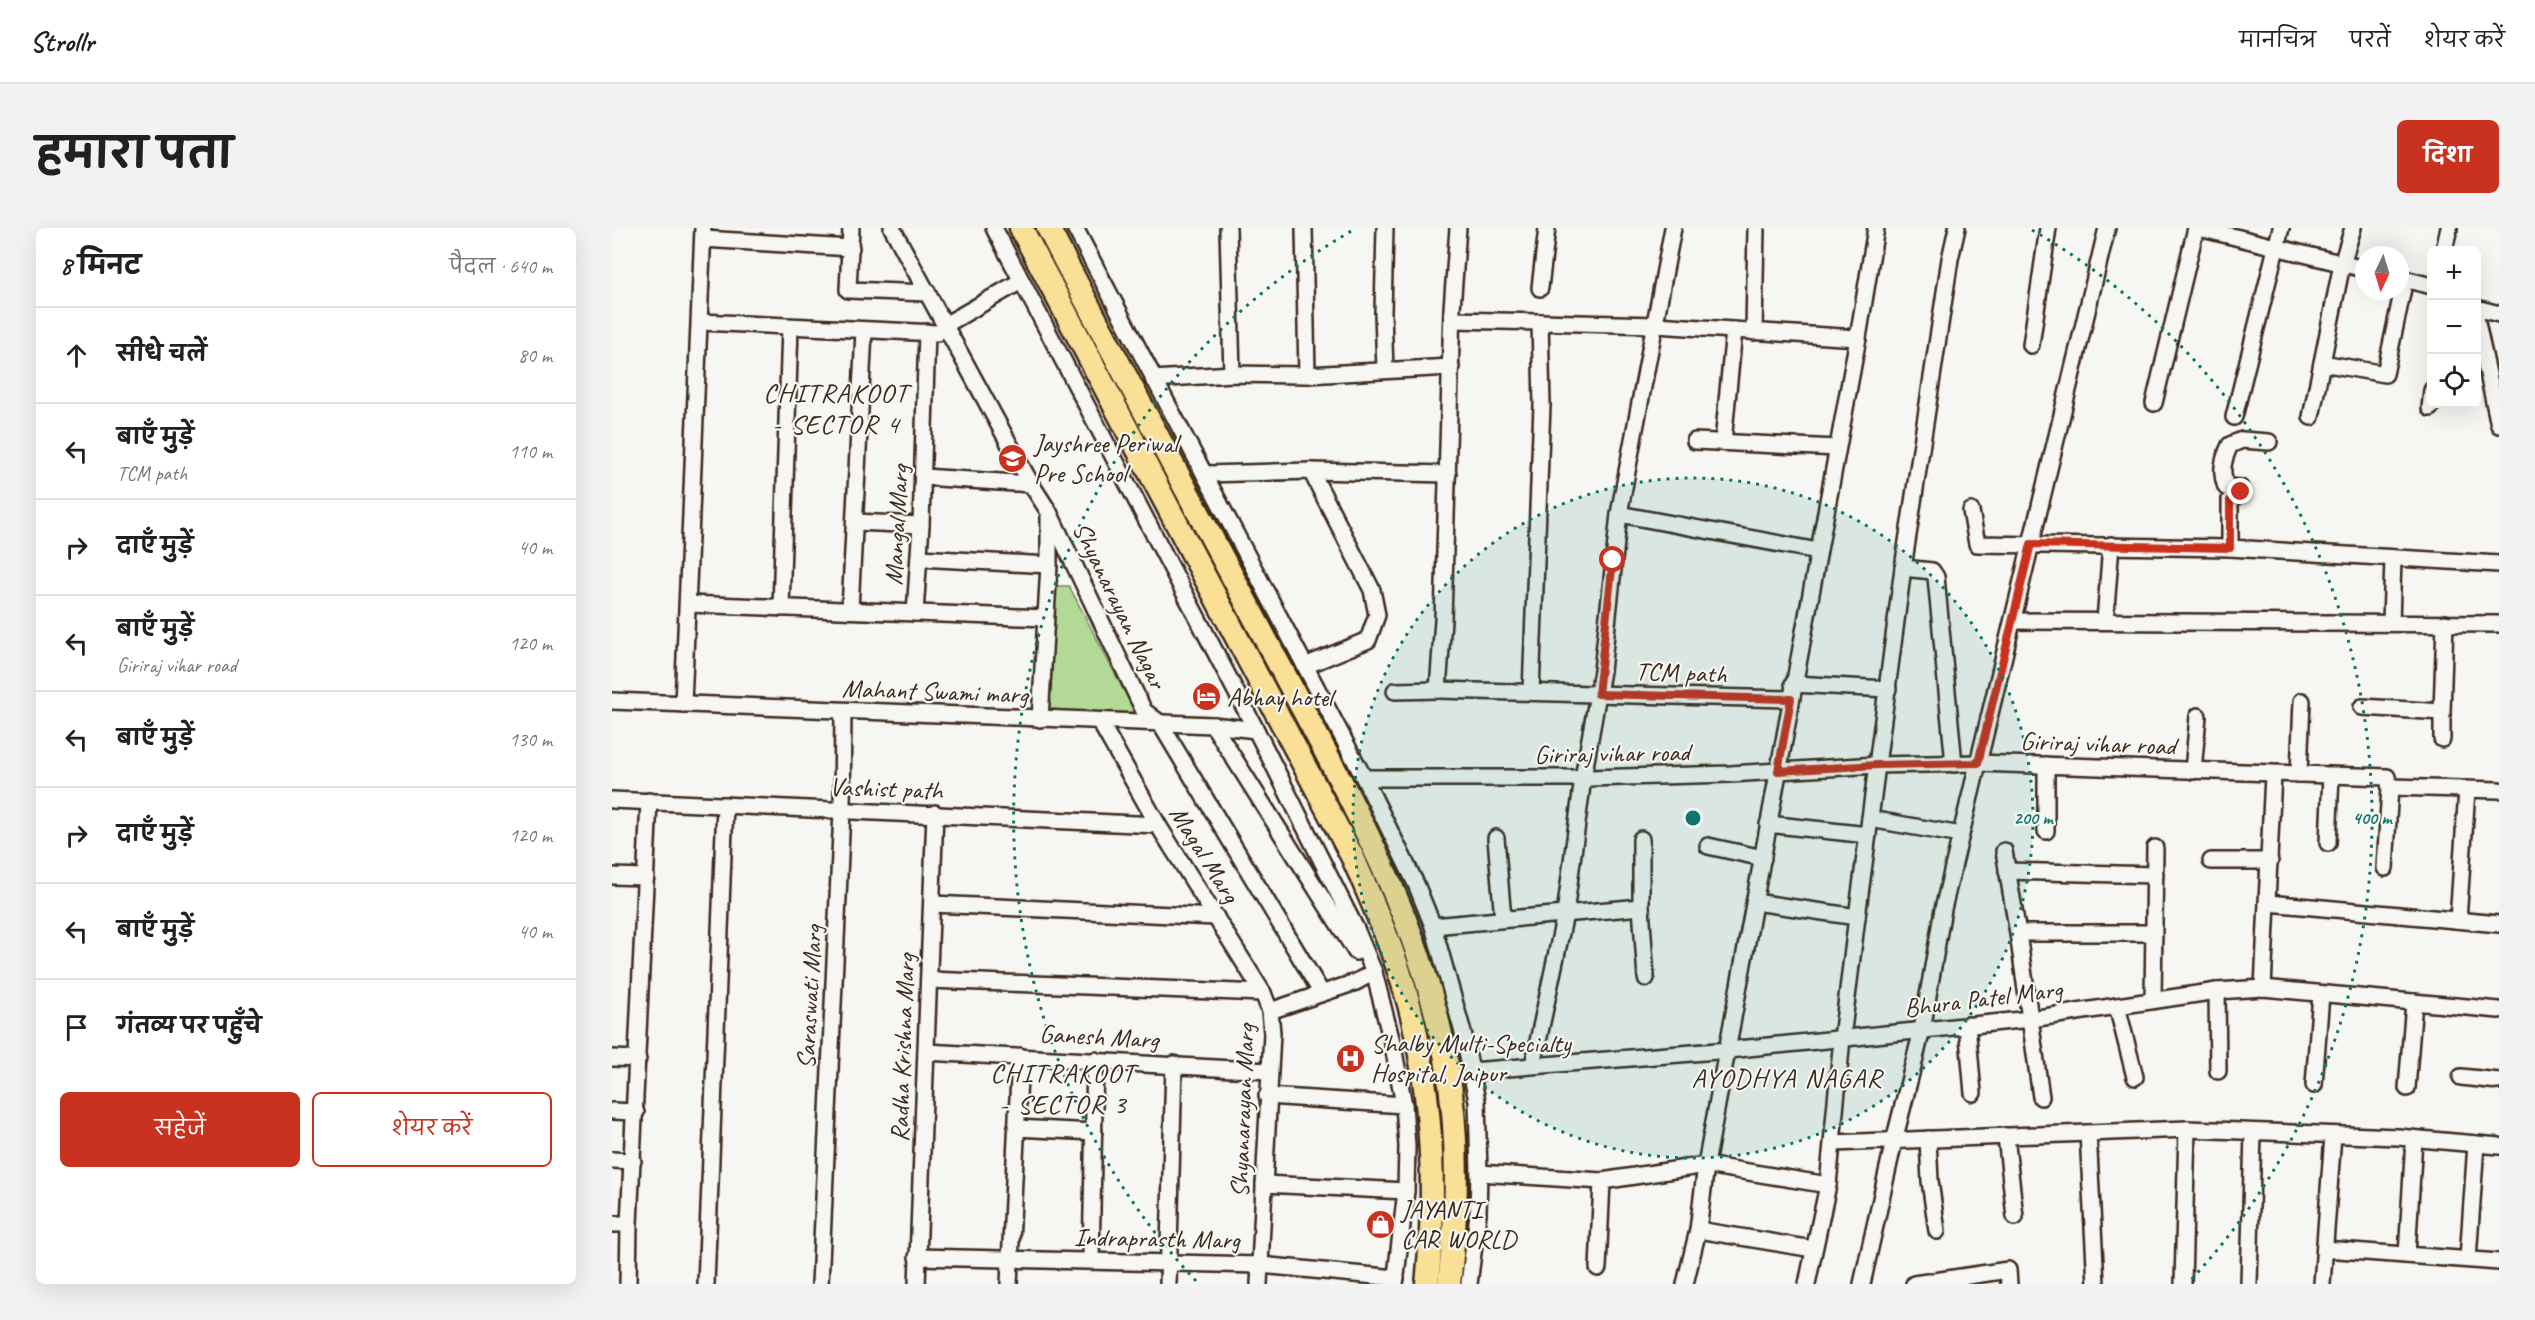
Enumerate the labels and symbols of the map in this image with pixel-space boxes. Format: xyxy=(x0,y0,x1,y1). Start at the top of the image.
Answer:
north arrow xyxy=(2355,246,2409,300)
district label: CHITRAKOOT - SECTOR 4 xyxy=(763,376,913,441)
place label: Jayshree Periwal Pre School xyxy=(1032,427,1182,490)
school or university icon: Jayshree Periwal Pre School xyxy=(997,442,1029,474)
street label: Mangal Marg xyxy=(877,462,916,586)
route end xyxy=(2227,478,2253,504)
street label: Shyanarayan Nagar xyxy=(1065,517,1175,695)
route start xyxy=(1599,546,1625,572)
street label: TCM path xyxy=(1635,654,1728,691)
street label: Mahant Swami marg xyxy=(842,672,1030,711)
hotel icon: Abhay hotel xyxy=(1190,681,1222,713)
place label: Abhay hotel xyxy=(1227,681,1337,714)
street label: Giriraj vihar road xyxy=(2020,724,2180,763)
street label: Giriraj vihar road xyxy=(1534,736,1694,771)
street label: Vashist path xyxy=(829,770,945,807)
street label: Magal Marg xyxy=(1162,800,1248,910)
text: 200 m xyxy=(2014,807,2054,829)
text: 400 m xyxy=(2353,807,2393,829)
centre of rings xyxy=(1683,808,1703,828)
street label: Saraswati Marg xyxy=(789,922,830,1070)
street label: Radha Krishna Marg xyxy=(883,952,922,1143)
street label: Bhura Patel Marg xyxy=(1902,972,2066,1025)
street label: Ganesh Marg xyxy=(1039,1017,1161,1056)
street label: Shyanarayan Marg xyxy=(1223,1022,1262,1198)
place label: Shalby Multi-Specialty Hospital, Jaipur xyxy=(1371,1027,1573,1090)
hospital icon: Shalby Multi-Specialty Hospital, Jaipur xyxy=(1334,1042,1366,1074)
district label: CHITRAKOOT - SECTOR 3 xyxy=(990,1056,1140,1121)
district label: AYODHYA NAGAR xyxy=(1692,1061,1884,1095)
place label: JAYANTI CAR WORLD xyxy=(1399,1193,1519,1256)
shop icon: JAYANTI CAR WORLD xyxy=(1364,1208,1396,1240)
street label: Indraprasth Marg xyxy=(1074,1221,1242,1256)

